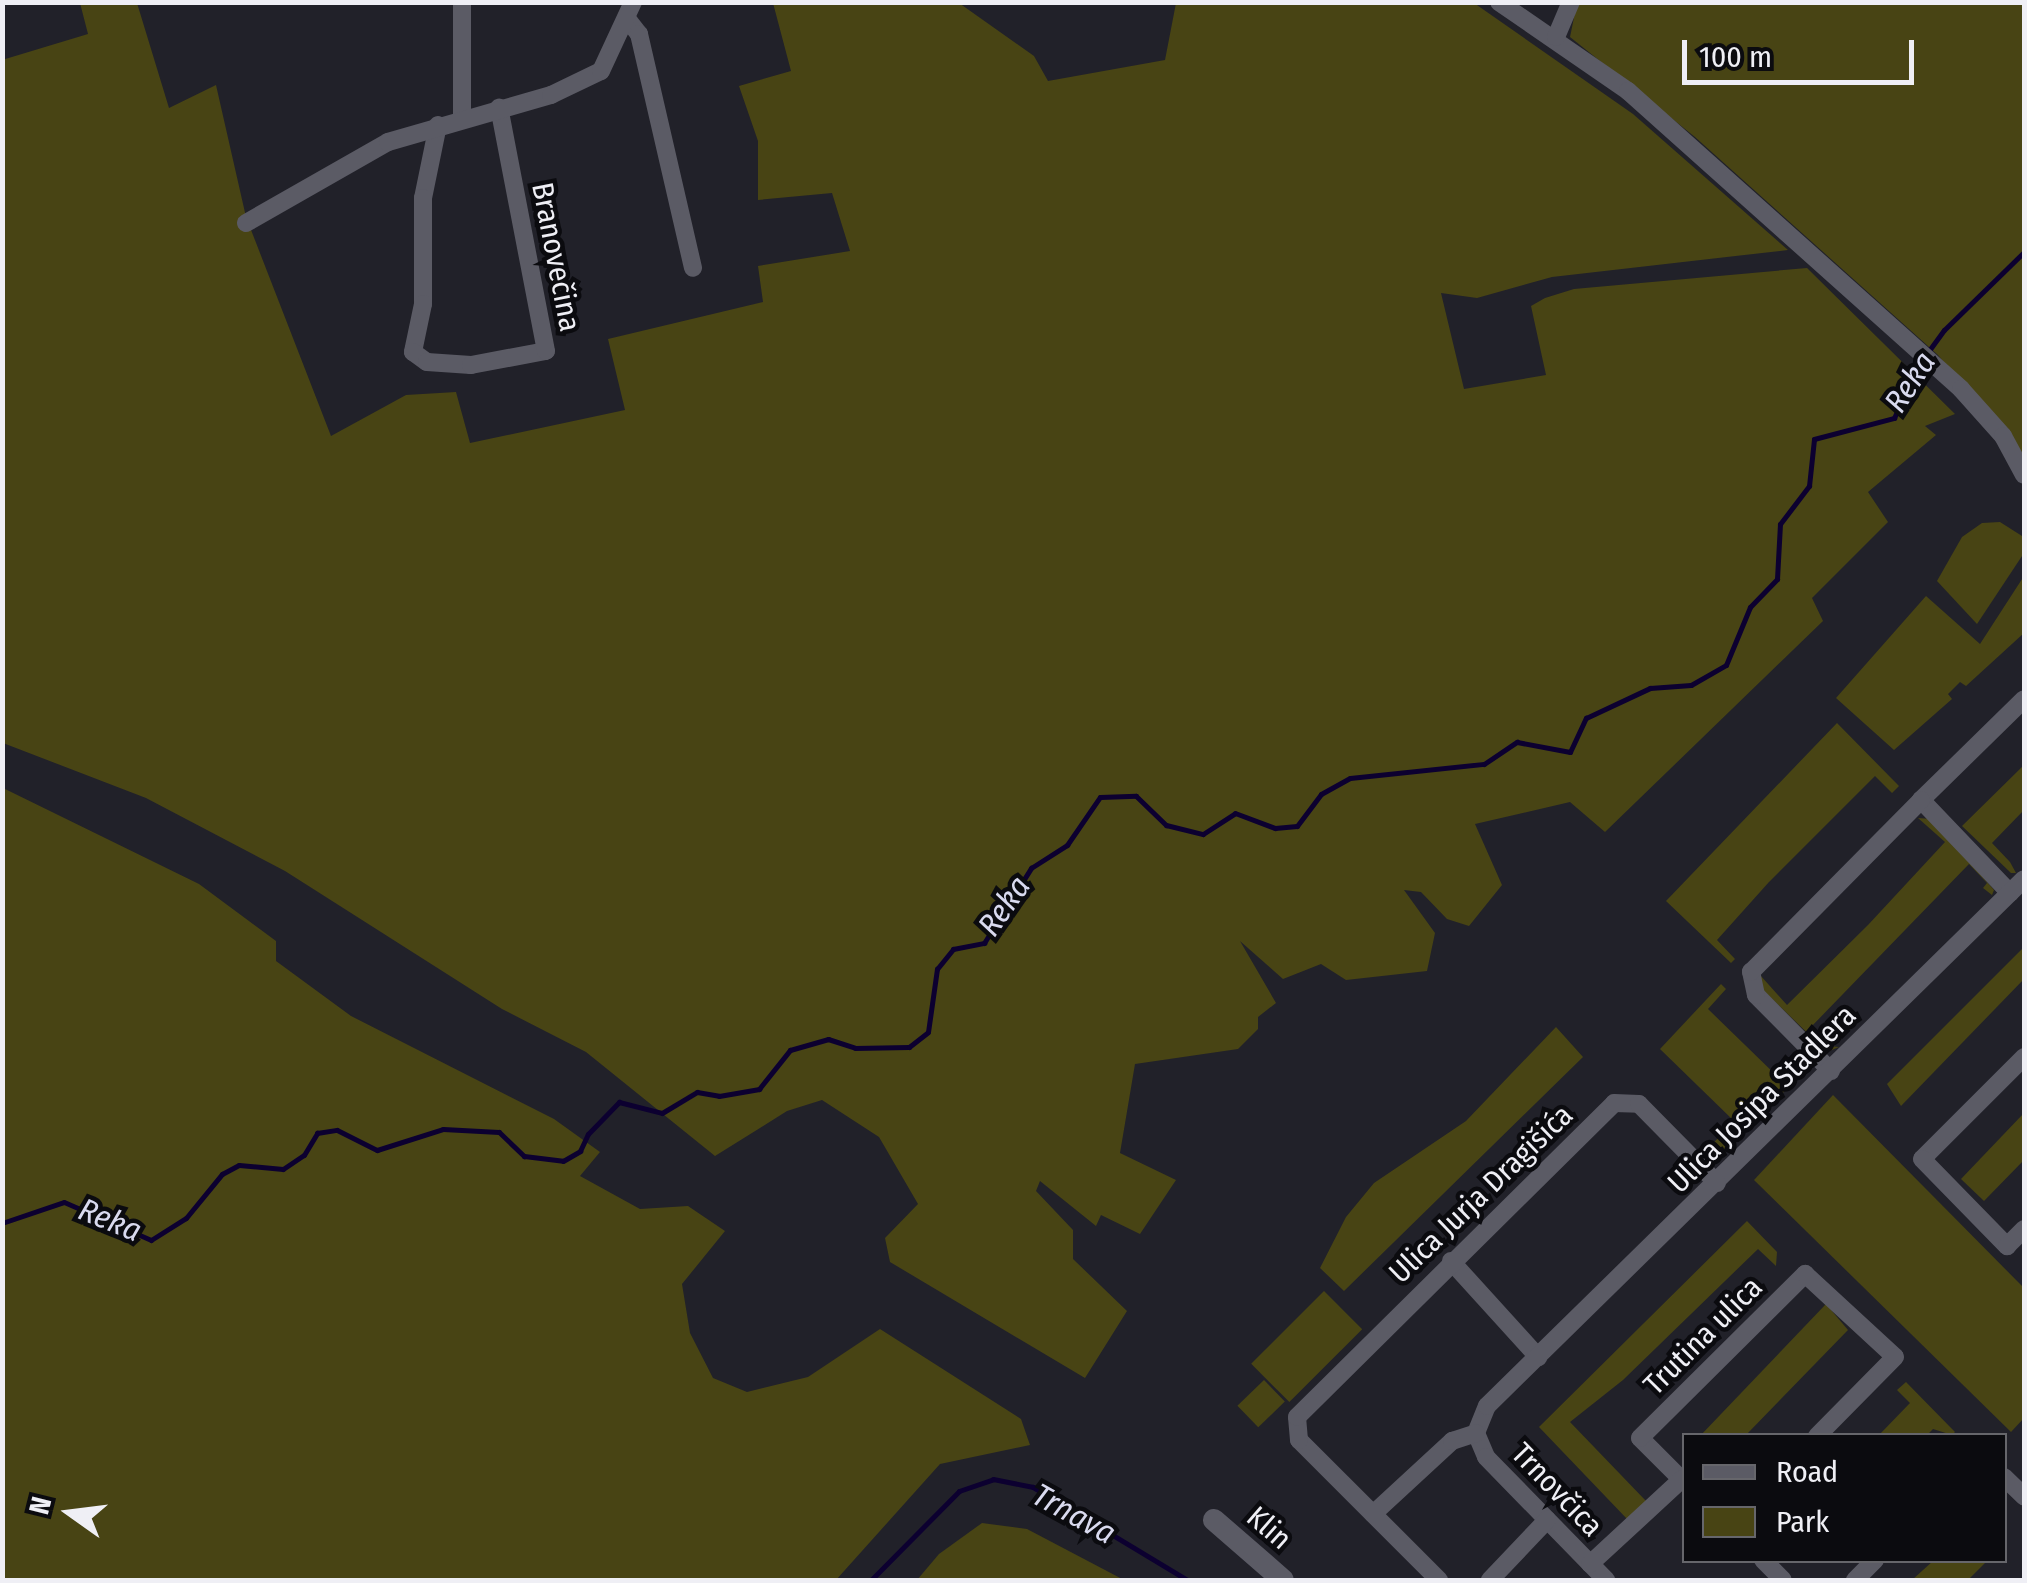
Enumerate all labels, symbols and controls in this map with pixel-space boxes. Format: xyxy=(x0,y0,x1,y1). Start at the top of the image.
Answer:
scale bar xyxy=(1687,20,1920,82)
text: 100 m xyxy=(1699,39,1772,75)
street label: Branovečina xyxy=(524,179,588,335)
water label: Reka xyxy=(1876,345,1944,419)
water label: Reka xyxy=(970,869,1038,943)
street label: Ulica Josipa Stadlera xyxy=(1660,997,1864,1201)
street label: Ulica Jurja Dragišića xyxy=(1382,1097,1580,1291)
water label: Reka xyxy=(73,1190,147,1250)
street label: Trutina ulica xyxy=(1636,1269,1770,1403)
legend xyxy=(1682,1433,2007,1563)
street label: Trnovčica xyxy=(1504,1436,1610,1544)
text: Road xyxy=(1776,1454,1838,1490)
north arrow xyxy=(20,1463,120,1563)
water label: Trnava xyxy=(1026,1476,1122,1552)
text: N xyxy=(22,1493,58,1518)
street label: Klin xyxy=(1239,1499,1299,1557)
text: Park xyxy=(1776,1504,1829,1540)

